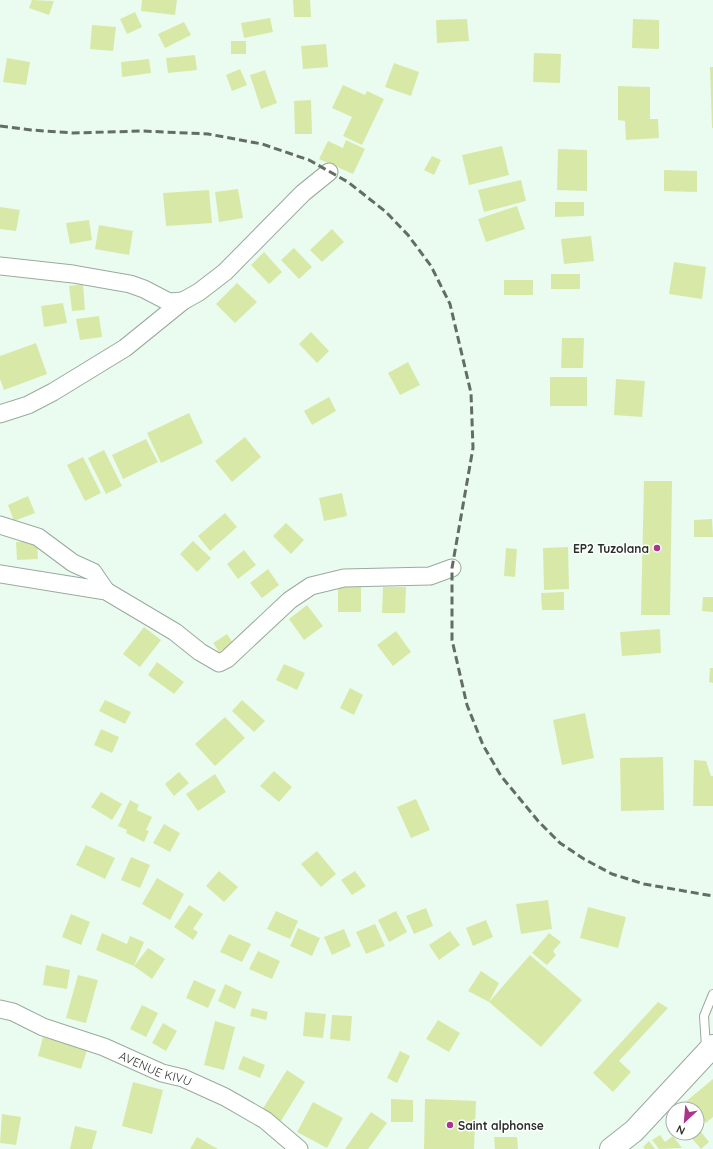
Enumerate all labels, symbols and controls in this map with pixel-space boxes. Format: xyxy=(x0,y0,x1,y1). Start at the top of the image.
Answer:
place label: EP2 Tuzolana xyxy=(573,541,649,556)
marker: EP2 Tuzolana xyxy=(652,543,662,553)
street label: AVENUE KIVU xyxy=(117,1047,194,1089)
north arrow xyxy=(665,1101,705,1141)
place label: Saint alphonse xyxy=(458,1118,544,1133)
marker: Saint alphonse xyxy=(445,1120,455,1130)
text: N xyxy=(674,1122,687,1138)

